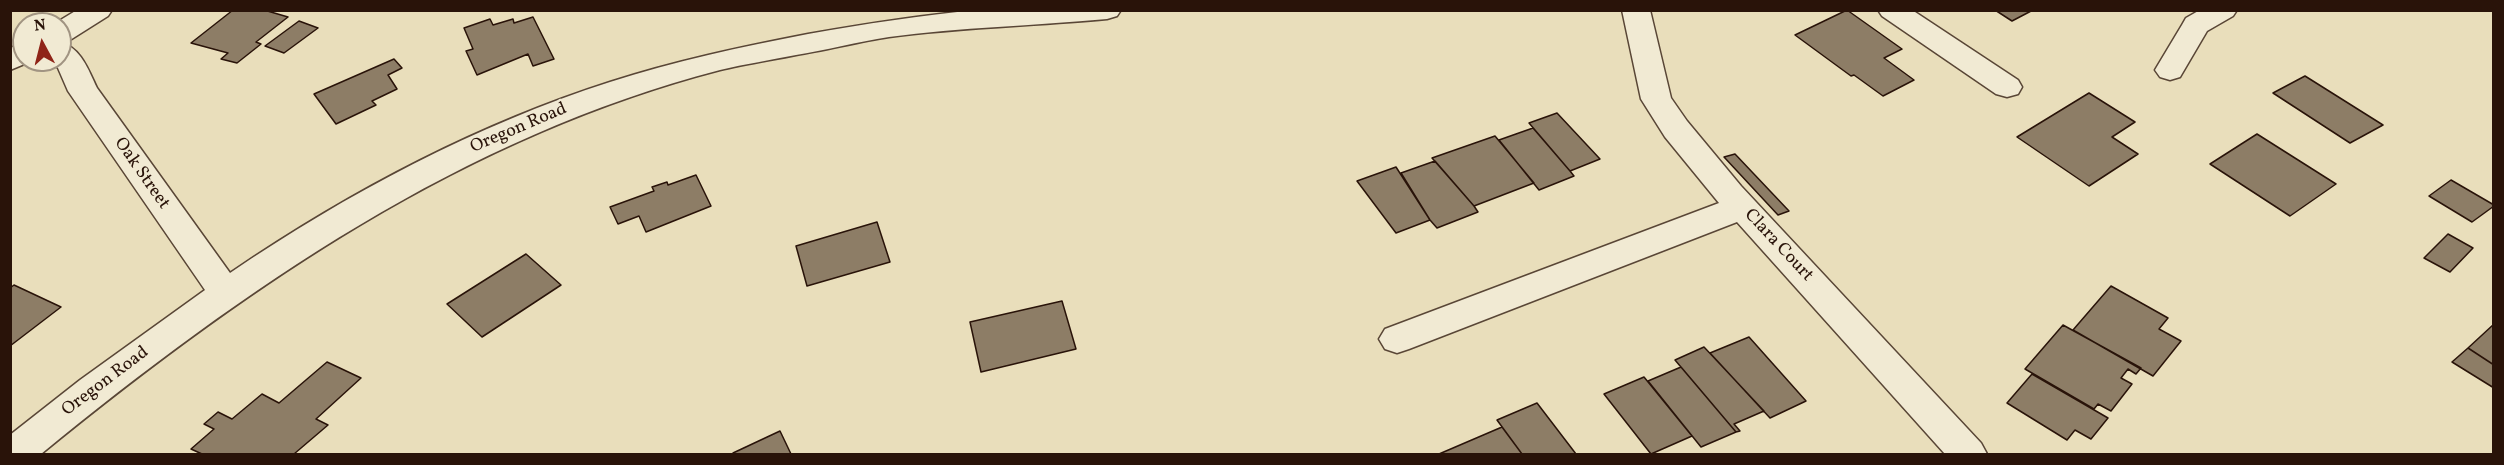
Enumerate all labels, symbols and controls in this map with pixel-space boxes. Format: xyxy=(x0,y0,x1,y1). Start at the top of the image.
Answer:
north arrow xyxy=(12,12,72,72)
text: N xyxy=(33,14,47,38)
street label: Oregon Road xyxy=(467,99,571,159)
street label: Oak Street xyxy=(108,134,174,214)
street label: Clara Court xyxy=(1739,205,1817,287)
street label: Oregon Road xyxy=(58,342,154,422)

